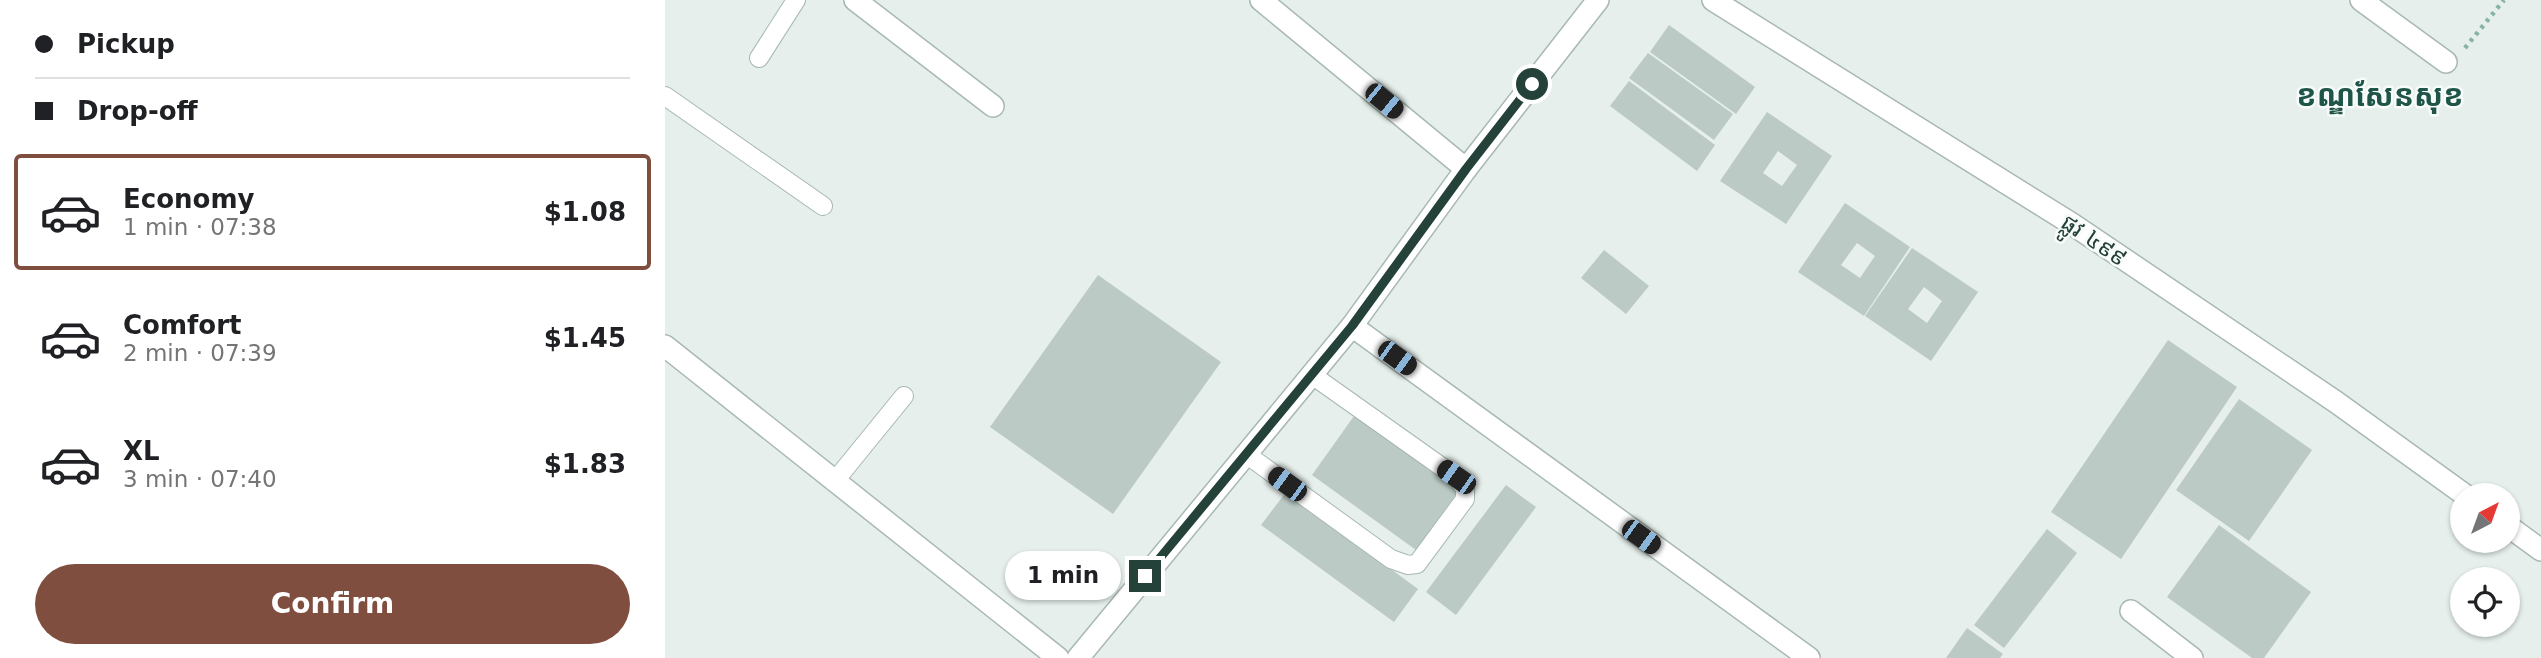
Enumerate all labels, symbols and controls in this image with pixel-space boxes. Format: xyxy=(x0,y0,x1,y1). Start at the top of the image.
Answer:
text: Pickup xyxy=(77,29,175,59)
route start xyxy=(1516,68,1548,100)
district label: ខណ្ឌសែនសុខ xyxy=(2296,78,2464,115)
car xyxy=(1362,80,1407,122)
text: Drop-off xyxy=(77,96,198,126)
icon: car xyxy=(39,181,102,244)
text: Economy xyxy=(123,184,254,214)
text: $1.08 xyxy=(544,197,626,227)
street label: ផ្លូវ ៤៩៩ xyxy=(2051,209,2132,279)
text: 1 min · 07:38 xyxy=(123,214,277,240)
icon: car xyxy=(39,307,102,370)
text: Comfort xyxy=(123,310,241,340)
text: $1.45 xyxy=(544,323,626,353)
car xyxy=(1374,337,1421,379)
text: 2 min · 07:39 xyxy=(123,340,277,366)
icon: car xyxy=(39,433,102,496)
text: XL xyxy=(123,436,160,466)
text: $1.83 xyxy=(544,449,626,479)
car xyxy=(1433,456,1480,498)
car xyxy=(1264,463,1311,505)
text: 3 min · 07:40 xyxy=(123,466,277,492)
north arrow xyxy=(2450,483,2520,553)
map controls xyxy=(2450,483,2520,637)
car xyxy=(1618,516,1665,558)
callout: 1 min xyxy=(1005,552,1121,600)
route end xyxy=(1129,560,1161,592)
text: 1 min xyxy=(1027,562,1099,588)
button: Confirm xyxy=(35,564,630,644)
button: locate xyxy=(2450,567,2520,637)

